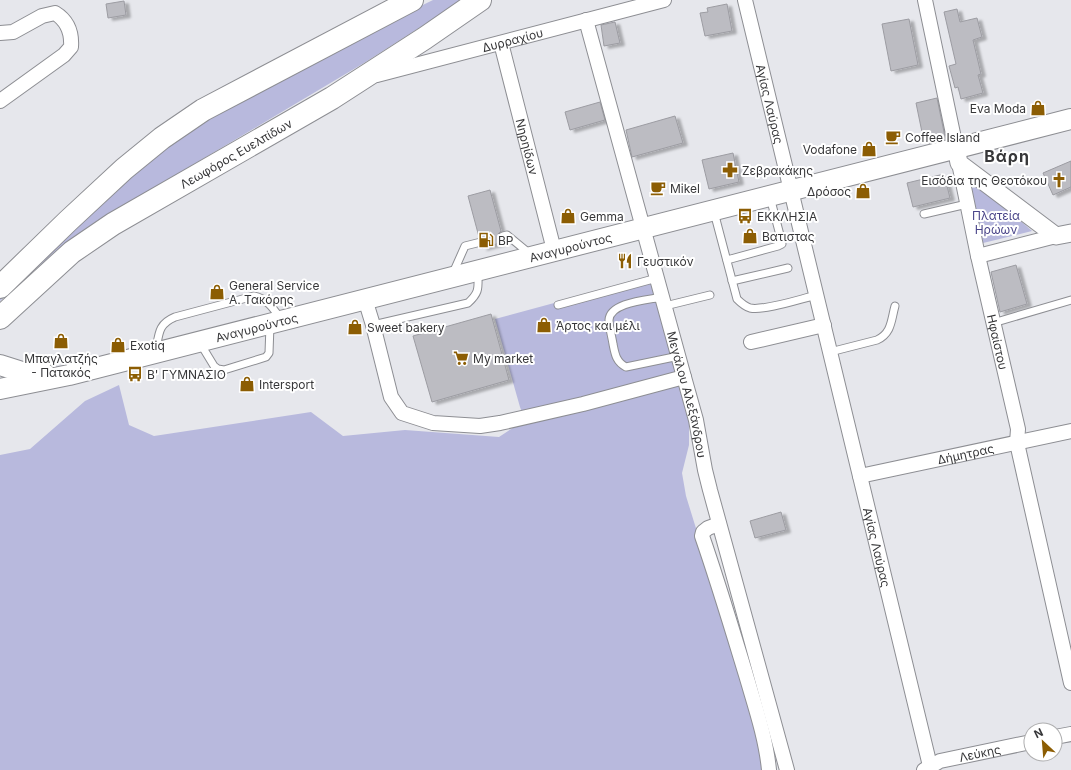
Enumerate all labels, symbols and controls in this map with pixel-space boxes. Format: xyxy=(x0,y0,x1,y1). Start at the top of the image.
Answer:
street label: Δυρραχίου xyxy=(480,24,545,55)
street label: Αγίας Λαύρας xyxy=(753,63,787,146)
shop icon: Eva Moda xyxy=(1029,99,1047,117)
place label: Eva Moda xyxy=(970,101,1026,116)
street label: Λεωφόρος Ευελπίδων xyxy=(177,115,295,192)
street label: Νηρηίδων xyxy=(513,117,542,176)
cafe icon: Coffee Island xyxy=(884,128,902,146)
place label: Coffee Island xyxy=(905,130,980,145)
shop icon: Vodafone xyxy=(860,140,878,158)
place label: Vodafone xyxy=(803,142,857,157)
district label: Βάρη xyxy=(984,146,1030,166)
pharmacy icon: Ζεβρακάκης xyxy=(721,161,739,179)
place label: Ζεβρακάκης xyxy=(742,163,813,178)
church icon: Εισόδια της Θεοτόκου xyxy=(1050,171,1068,189)
place label: Εισόδια της Θεοτόκου xyxy=(921,173,1047,188)
cafe icon: Mikel xyxy=(649,179,667,197)
place label: Mikel xyxy=(670,181,700,196)
shop icon: Δρόσος xyxy=(854,182,872,200)
place label: Δρόσος xyxy=(807,184,851,199)
shop icon: Gemma xyxy=(559,207,577,225)
bus stop icon: ΕΚΚΛΗΣΙΑ xyxy=(736,207,754,225)
park label: Πλατεία Ηρώων xyxy=(972,208,1020,237)
place label: Gemma xyxy=(580,209,624,224)
place label: ΕΚΚΛΗΣΙΑ xyxy=(757,209,817,224)
shop icon: Βατιστας xyxy=(741,227,759,245)
street label: Αναγυρούντος xyxy=(528,229,613,265)
place label: Βατιστας xyxy=(762,229,815,244)
fuel station icon: BP xyxy=(477,231,495,249)
place label: BP xyxy=(498,233,514,248)
restaurant icon: Γευστικόν xyxy=(616,252,634,270)
place label: Γευστικόν xyxy=(637,254,693,269)
place label: General Service Α. Τακόρης xyxy=(229,278,319,307)
shop icon: General Service Α. Τακόρης xyxy=(208,283,226,301)
street label: Αναγυρούντος xyxy=(214,309,299,345)
street label: Ηφαίστου xyxy=(984,313,1011,371)
shop icon: Άρτος και μέλι xyxy=(535,316,553,334)
shop icon: Sweet bakery xyxy=(346,318,364,336)
place label: Άρτος και μέλι xyxy=(556,318,641,333)
place label: Sweet bakery xyxy=(367,320,445,335)
street label: Μεγάλου Αλεξάνδρου xyxy=(664,330,710,459)
shop icon: Μπαγλατζής - Πατακός xyxy=(52,332,70,350)
shop icon: Exotiq xyxy=(109,336,127,354)
place label: Exotiq xyxy=(130,338,165,353)
supermarket icon: My market xyxy=(452,349,470,367)
place label: Μπαγλατζής - Πατακός xyxy=(24,351,98,380)
place label: My market xyxy=(473,351,533,366)
bus stop icon: Β' ΓΥΜΝΑΣΙΟ xyxy=(126,365,144,383)
place label: Β' ΓΥΜΝΑΣΙΟ xyxy=(147,367,226,382)
shop icon: Intersport xyxy=(238,375,256,393)
place label: Intersport xyxy=(259,377,314,392)
street label: Δήμητρας xyxy=(936,440,995,467)
street label: Αγίας Λαύρας xyxy=(860,506,894,589)
north arrow xyxy=(1023,722,1063,762)
text: N xyxy=(1032,725,1045,741)
street label: Λεύκης xyxy=(958,741,1002,764)

